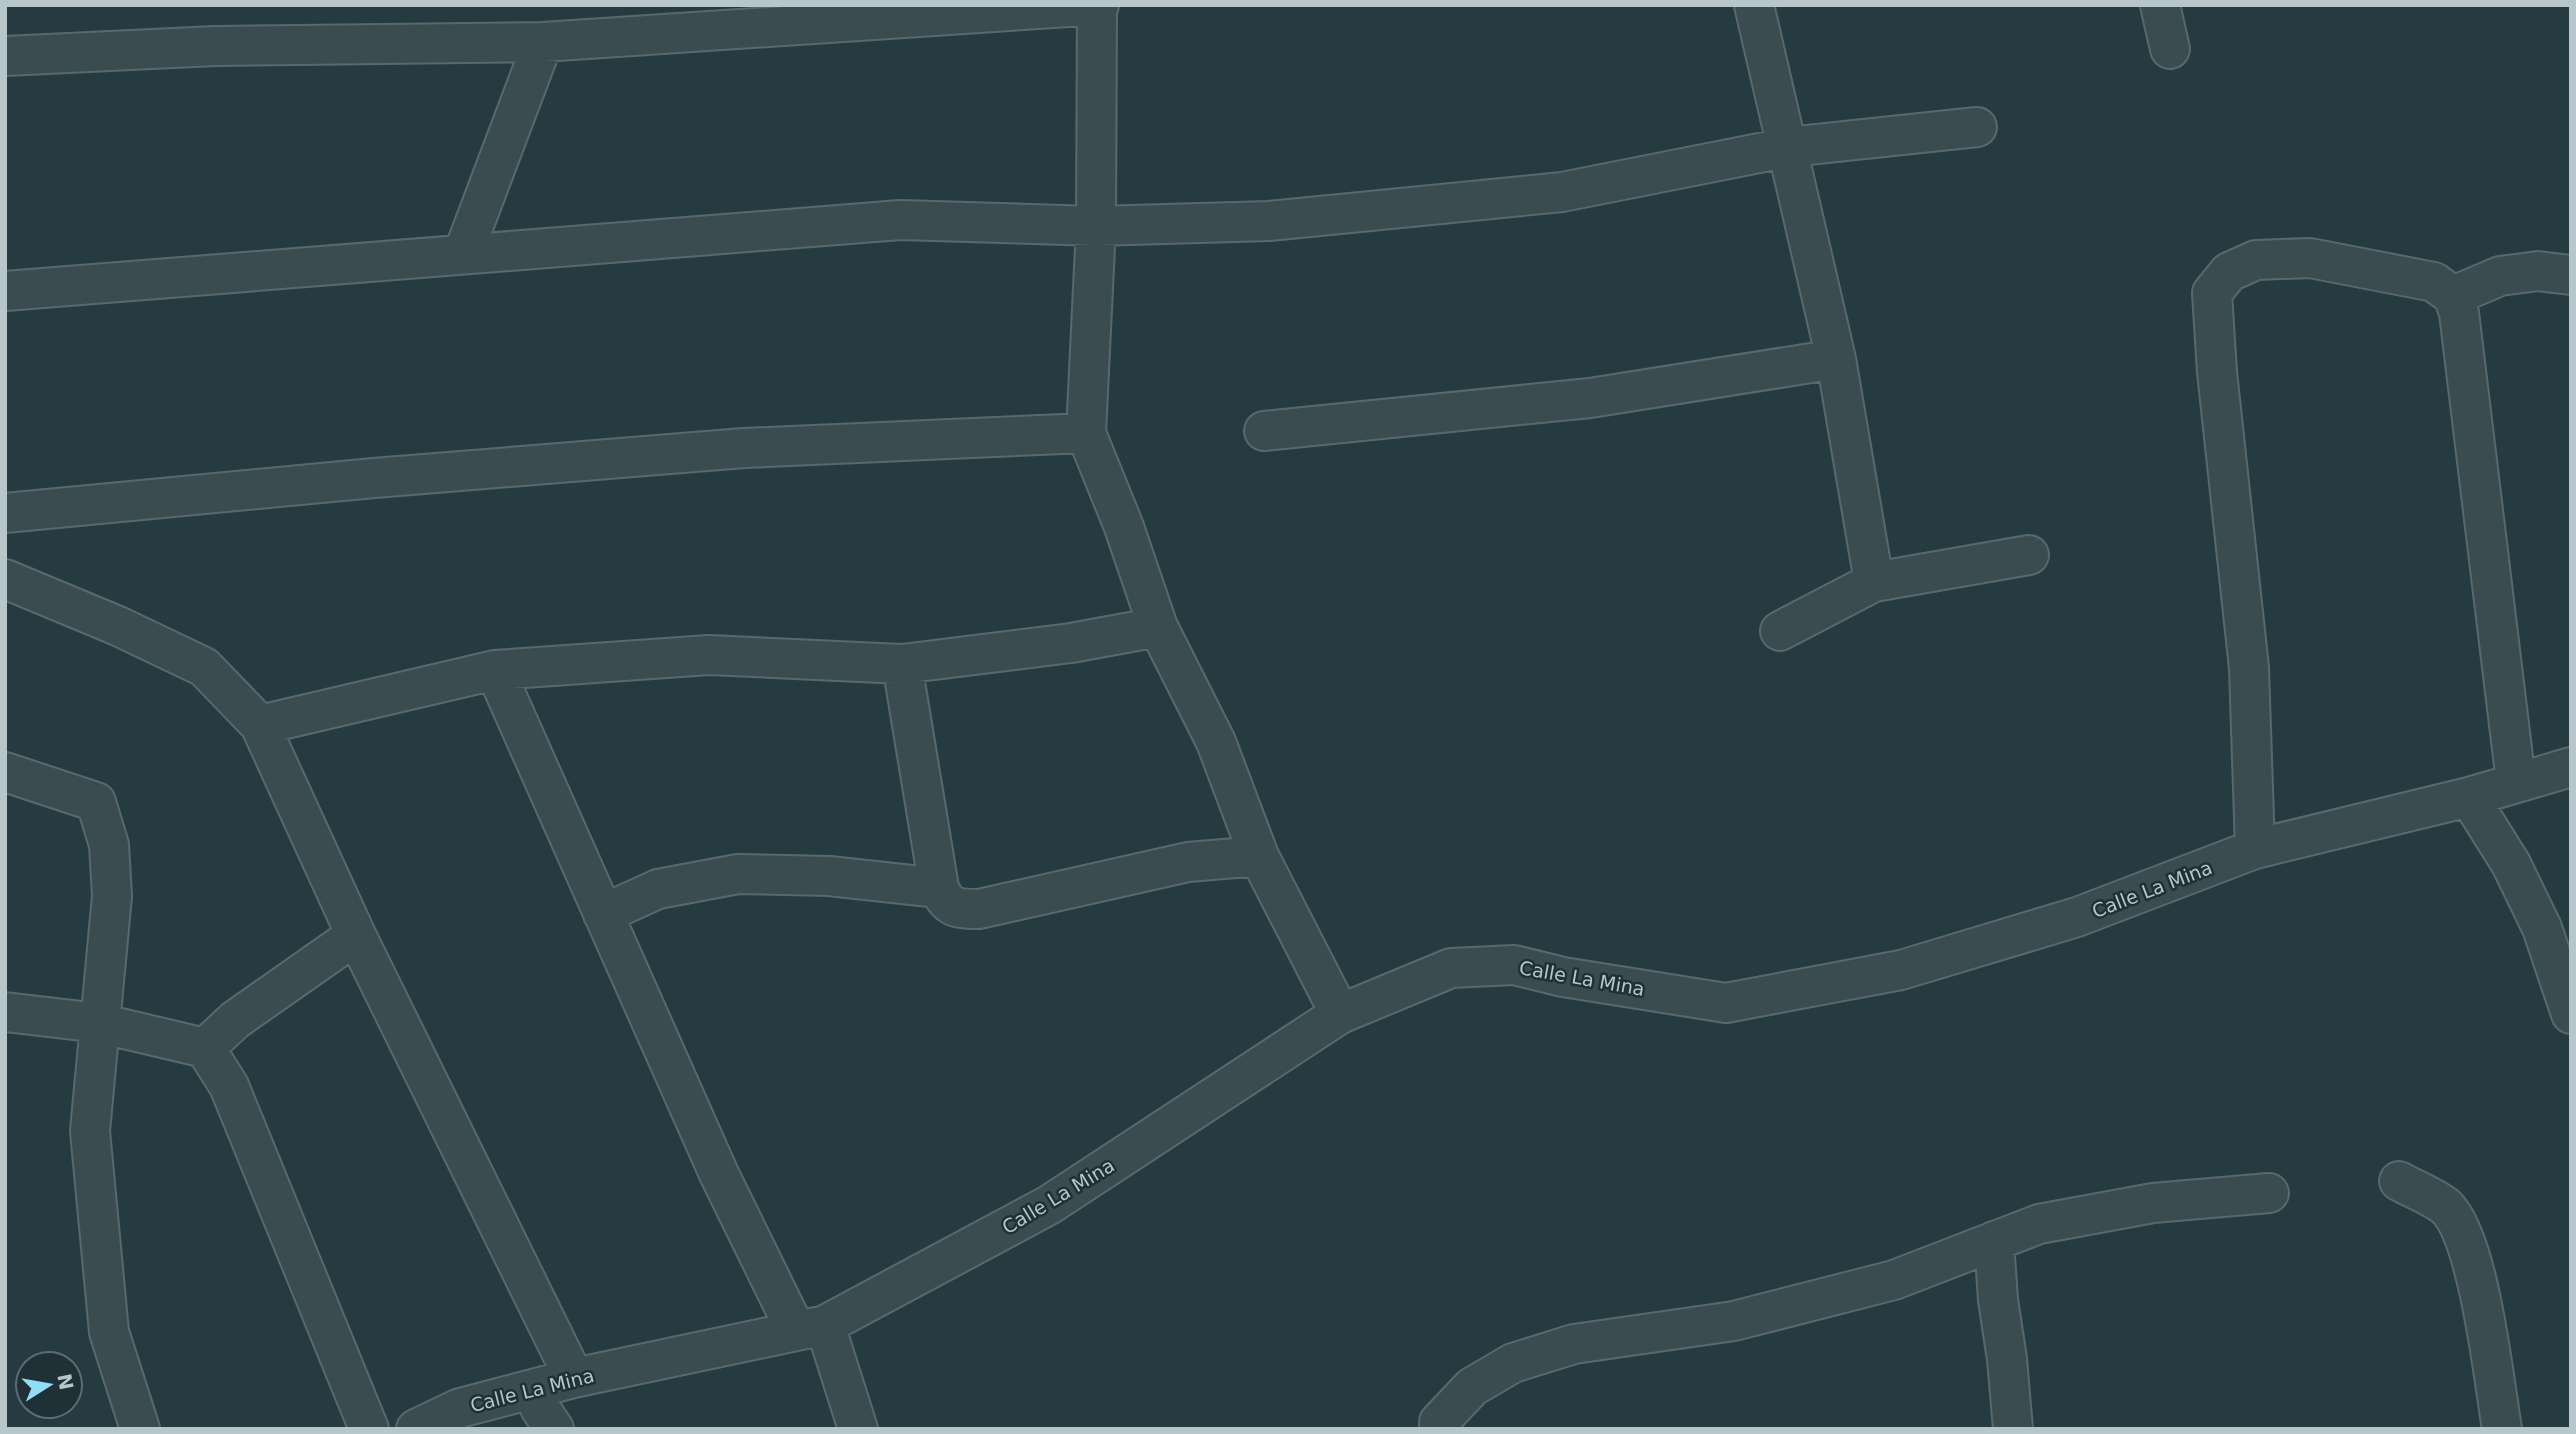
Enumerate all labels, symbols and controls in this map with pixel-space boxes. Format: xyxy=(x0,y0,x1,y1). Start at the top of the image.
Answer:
street label: Calle La Mina xyxy=(2089,856,2215,922)
street label: Calle La Mina xyxy=(1518,956,1646,1000)
street label: Calle La Mina xyxy=(998,1154,1118,1238)
north arrow xyxy=(14,1350,84,1420)
street label: Calle La Mina xyxy=(468,1364,596,1416)
text: N xyxy=(53,1372,78,1392)

